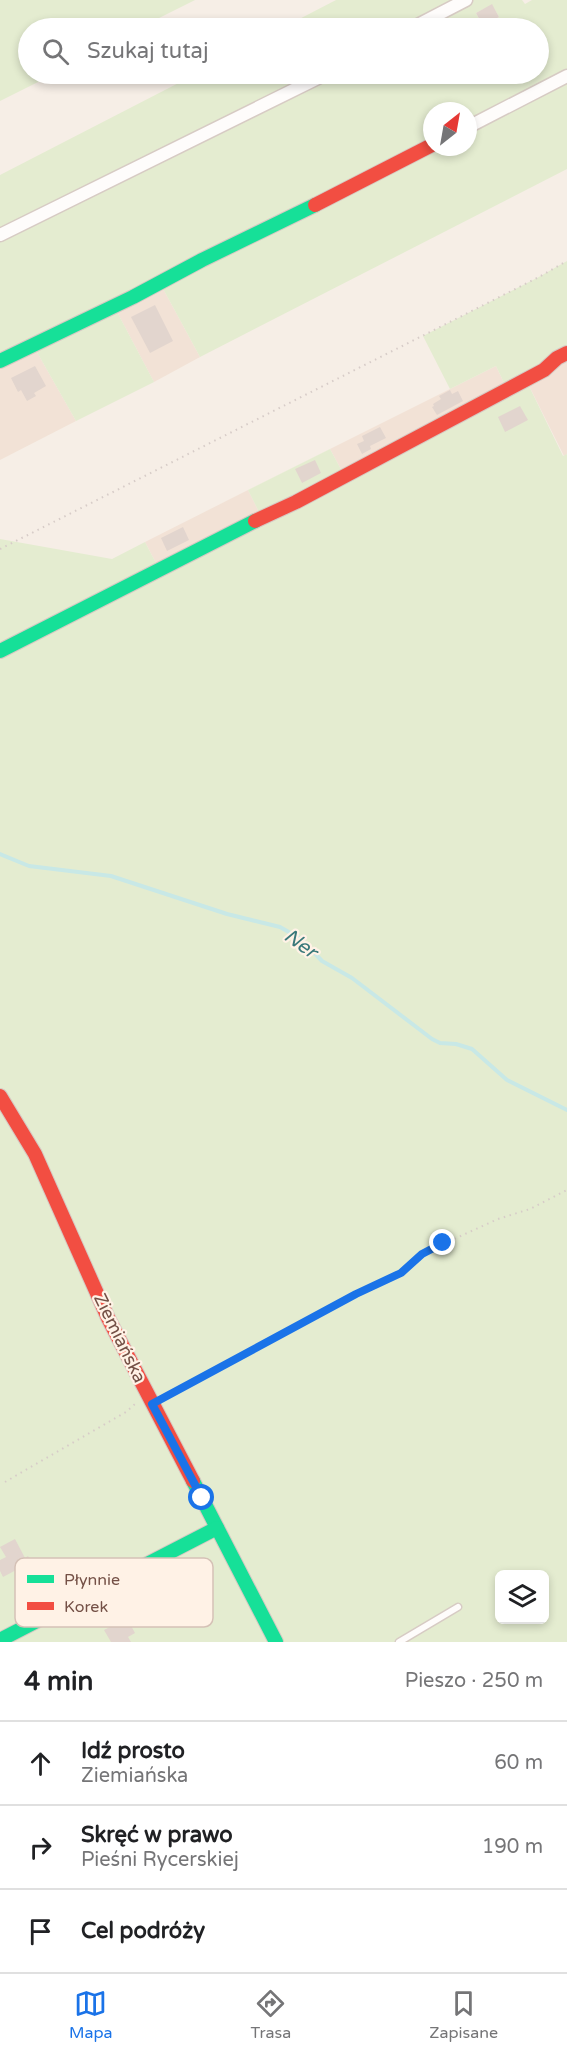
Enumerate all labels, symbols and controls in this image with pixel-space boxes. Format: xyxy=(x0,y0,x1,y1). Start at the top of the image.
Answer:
search box xyxy=(18,18,549,84)
icon: search xyxy=(39,35,72,68)
text: Szukaj tutaj xyxy=(87,38,209,64)
north arrow xyxy=(423,102,477,156)
water label: Ner xyxy=(279,924,323,965)
route end xyxy=(429,1229,455,1255)
street label: Ziemiańska xyxy=(89,1290,151,1386)
route start xyxy=(188,1484,214,1510)
legend xyxy=(15,1558,213,1627)
text: Płynnie xyxy=(64,1570,120,1590)
map controls xyxy=(495,1570,549,1624)
button: layers xyxy=(495,1570,549,1624)
text: Korek xyxy=(64,1597,108,1617)
text: 4 min xyxy=(24,1666,93,1697)
text: Pieszo · 250 m xyxy=(405,1669,543,1693)
text: Idź prosto xyxy=(81,1738,185,1764)
icon: ahead xyxy=(24,1747,57,1780)
text: 60 m xyxy=(494,1751,543,1775)
text: Ziemiańska xyxy=(81,1764,188,1788)
text: Skręć w prawo xyxy=(81,1822,233,1848)
icon: right xyxy=(24,1831,57,1864)
text: 190 m xyxy=(482,1835,543,1859)
text: Pieśni Rycerskiej xyxy=(81,1848,239,1872)
icon: arrive xyxy=(24,1915,57,1948)
text: Cel podróży xyxy=(81,1918,205,1944)
tab: Mapa xyxy=(69,1987,113,2043)
tab: Trasa xyxy=(251,1987,291,2043)
tab: Zapisane xyxy=(429,1987,498,2043)

